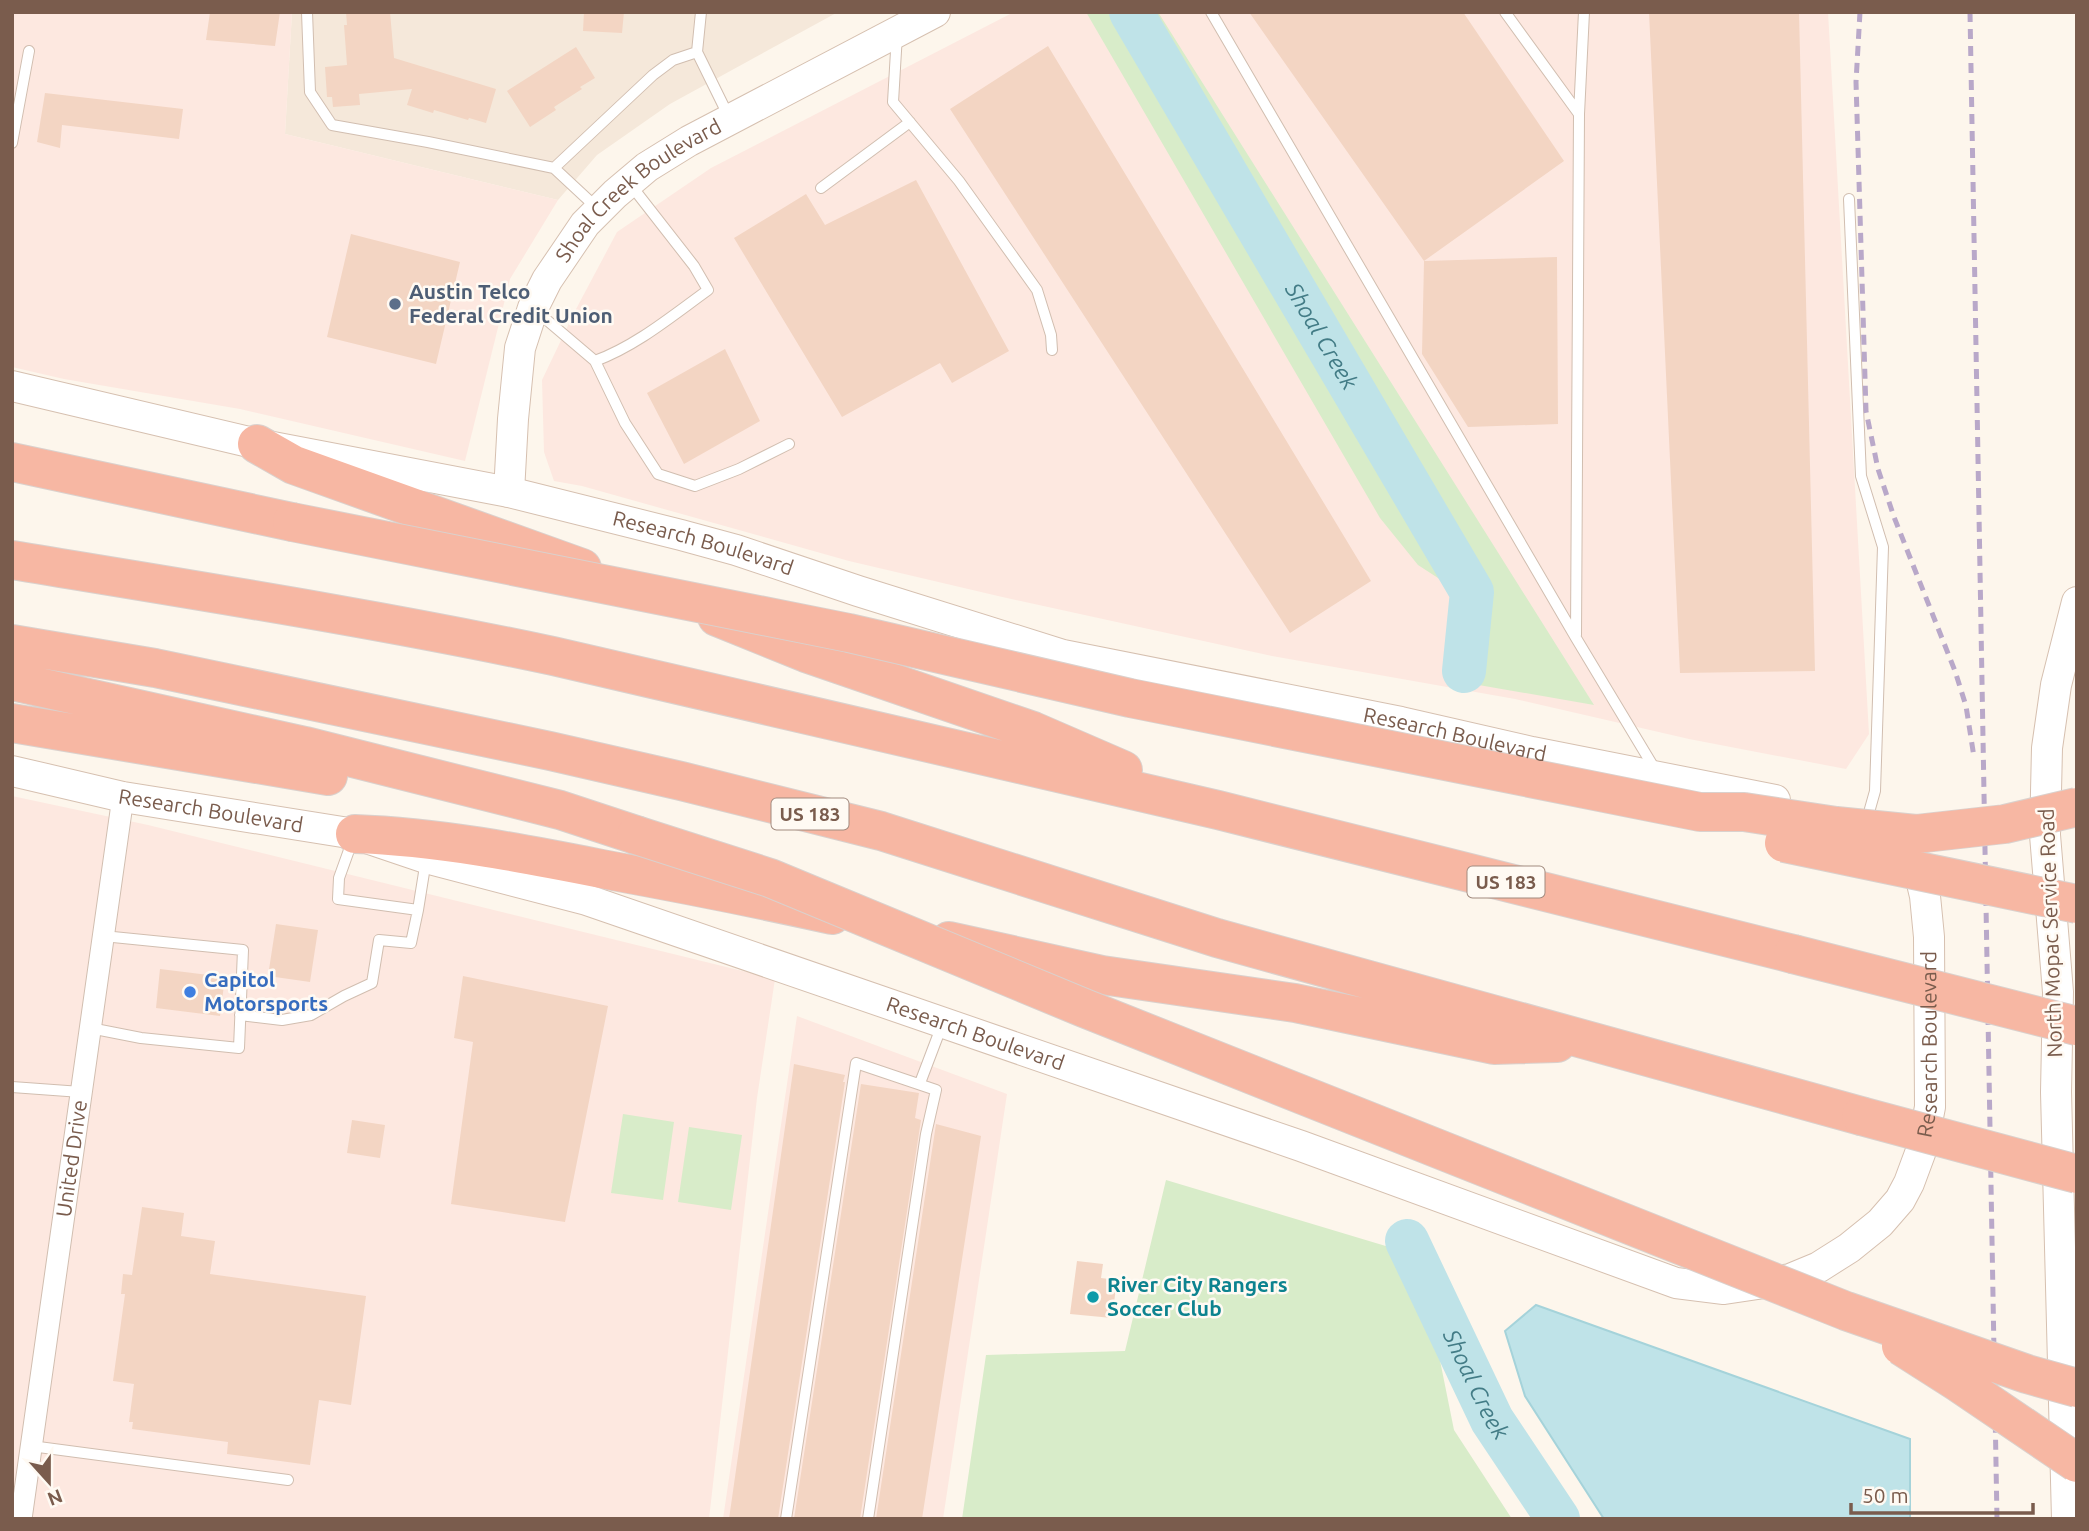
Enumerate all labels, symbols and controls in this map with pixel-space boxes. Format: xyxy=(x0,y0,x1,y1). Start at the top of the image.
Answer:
street label: Shoal Creek Boulevard xyxy=(550,113,725,266)
water label: Shoal Creek xyxy=(1280,277,1363,394)
place label: Austin Telco Federal Credit Union xyxy=(409,279,613,327)
marker: Austin Telco Federal Credit Union xyxy=(387,296,403,312)
street label: Research Boulevard xyxy=(610,505,797,579)
street label: Research Boulevard xyxy=(1362,702,1549,766)
street label: Research Boulevard xyxy=(117,783,305,837)
road number: US 183 xyxy=(772,799,848,830)
street label: North Mopac Service Road xyxy=(2034,808,2066,1058)
road number: US 183 xyxy=(1468,866,1544,898)
street label: Research Boulevard xyxy=(1911,951,1941,1139)
place label: Capitol Motorsports xyxy=(204,967,328,1015)
marker: Capitol Motorsports xyxy=(182,984,198,1000)
street label: Research Boulevard xyxy=(883,991,1068,1075)
street label: United Drive xyxy=(51,1098,91,1219)
place label: River City Rangers Soccer Club xyxy=(1107,1272,1288,1320)
marker: River City Rangers Soccer Club xyxy=(1085,1289,1101,1305)
water label: Shoal Creek xyxy=(1438,1324,1514,1444)
north arrow xyxy=(14,1447,84,1517)
scale bar xyxy=(1851,1472,2033,1516)
text: 50 m xyxy=(1862,1483,1909,1507)
text: N xyxy=(45,1485,66,1511)

